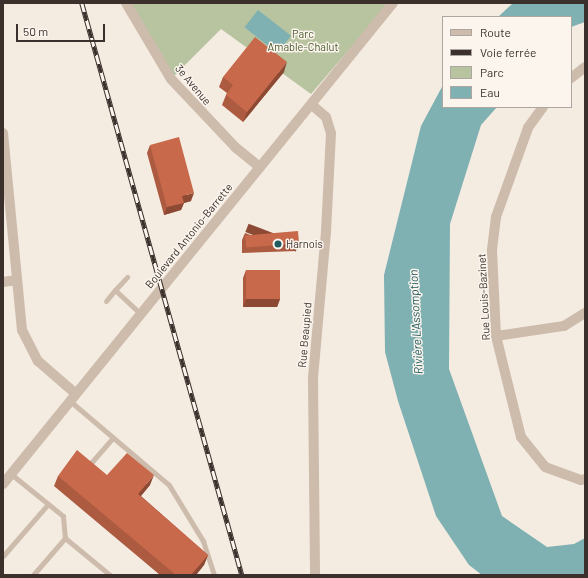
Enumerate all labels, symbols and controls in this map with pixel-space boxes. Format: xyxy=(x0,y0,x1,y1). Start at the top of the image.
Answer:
scale bar xyxy=(18,16,107,42)
legend xyxy=(442,16,572,108)
text: 50 m xyxy=(23,24,48,38)
text: Route xyxy=(480,25,511,39)
park label: Parc Amable-Chalut xyxy=(268,28,338,54)
text: Voie ferrée xyxy=(480,45,536,59)
street label: 3e Avenue xyxy=(172,62,214,108)
text: Parc xyxy=(480,65,504,79)
text: Eau xyxy=(480,85,500,99)
street label: Boulevard Antonio-Barrette xyxy=(143,181,235,291)
place label: Harnois xyxy=(286,237,323,251)
marker: Harnois xyxy=(273,239,283,249)
street label: Rue Louis-Bazinet xyxy=(475,253,493,341)
water label: Rivière L'Assomption xyxy=(406,269,426,375)
street label: Rue Beaupied xyxy=(296,302,314,368)

